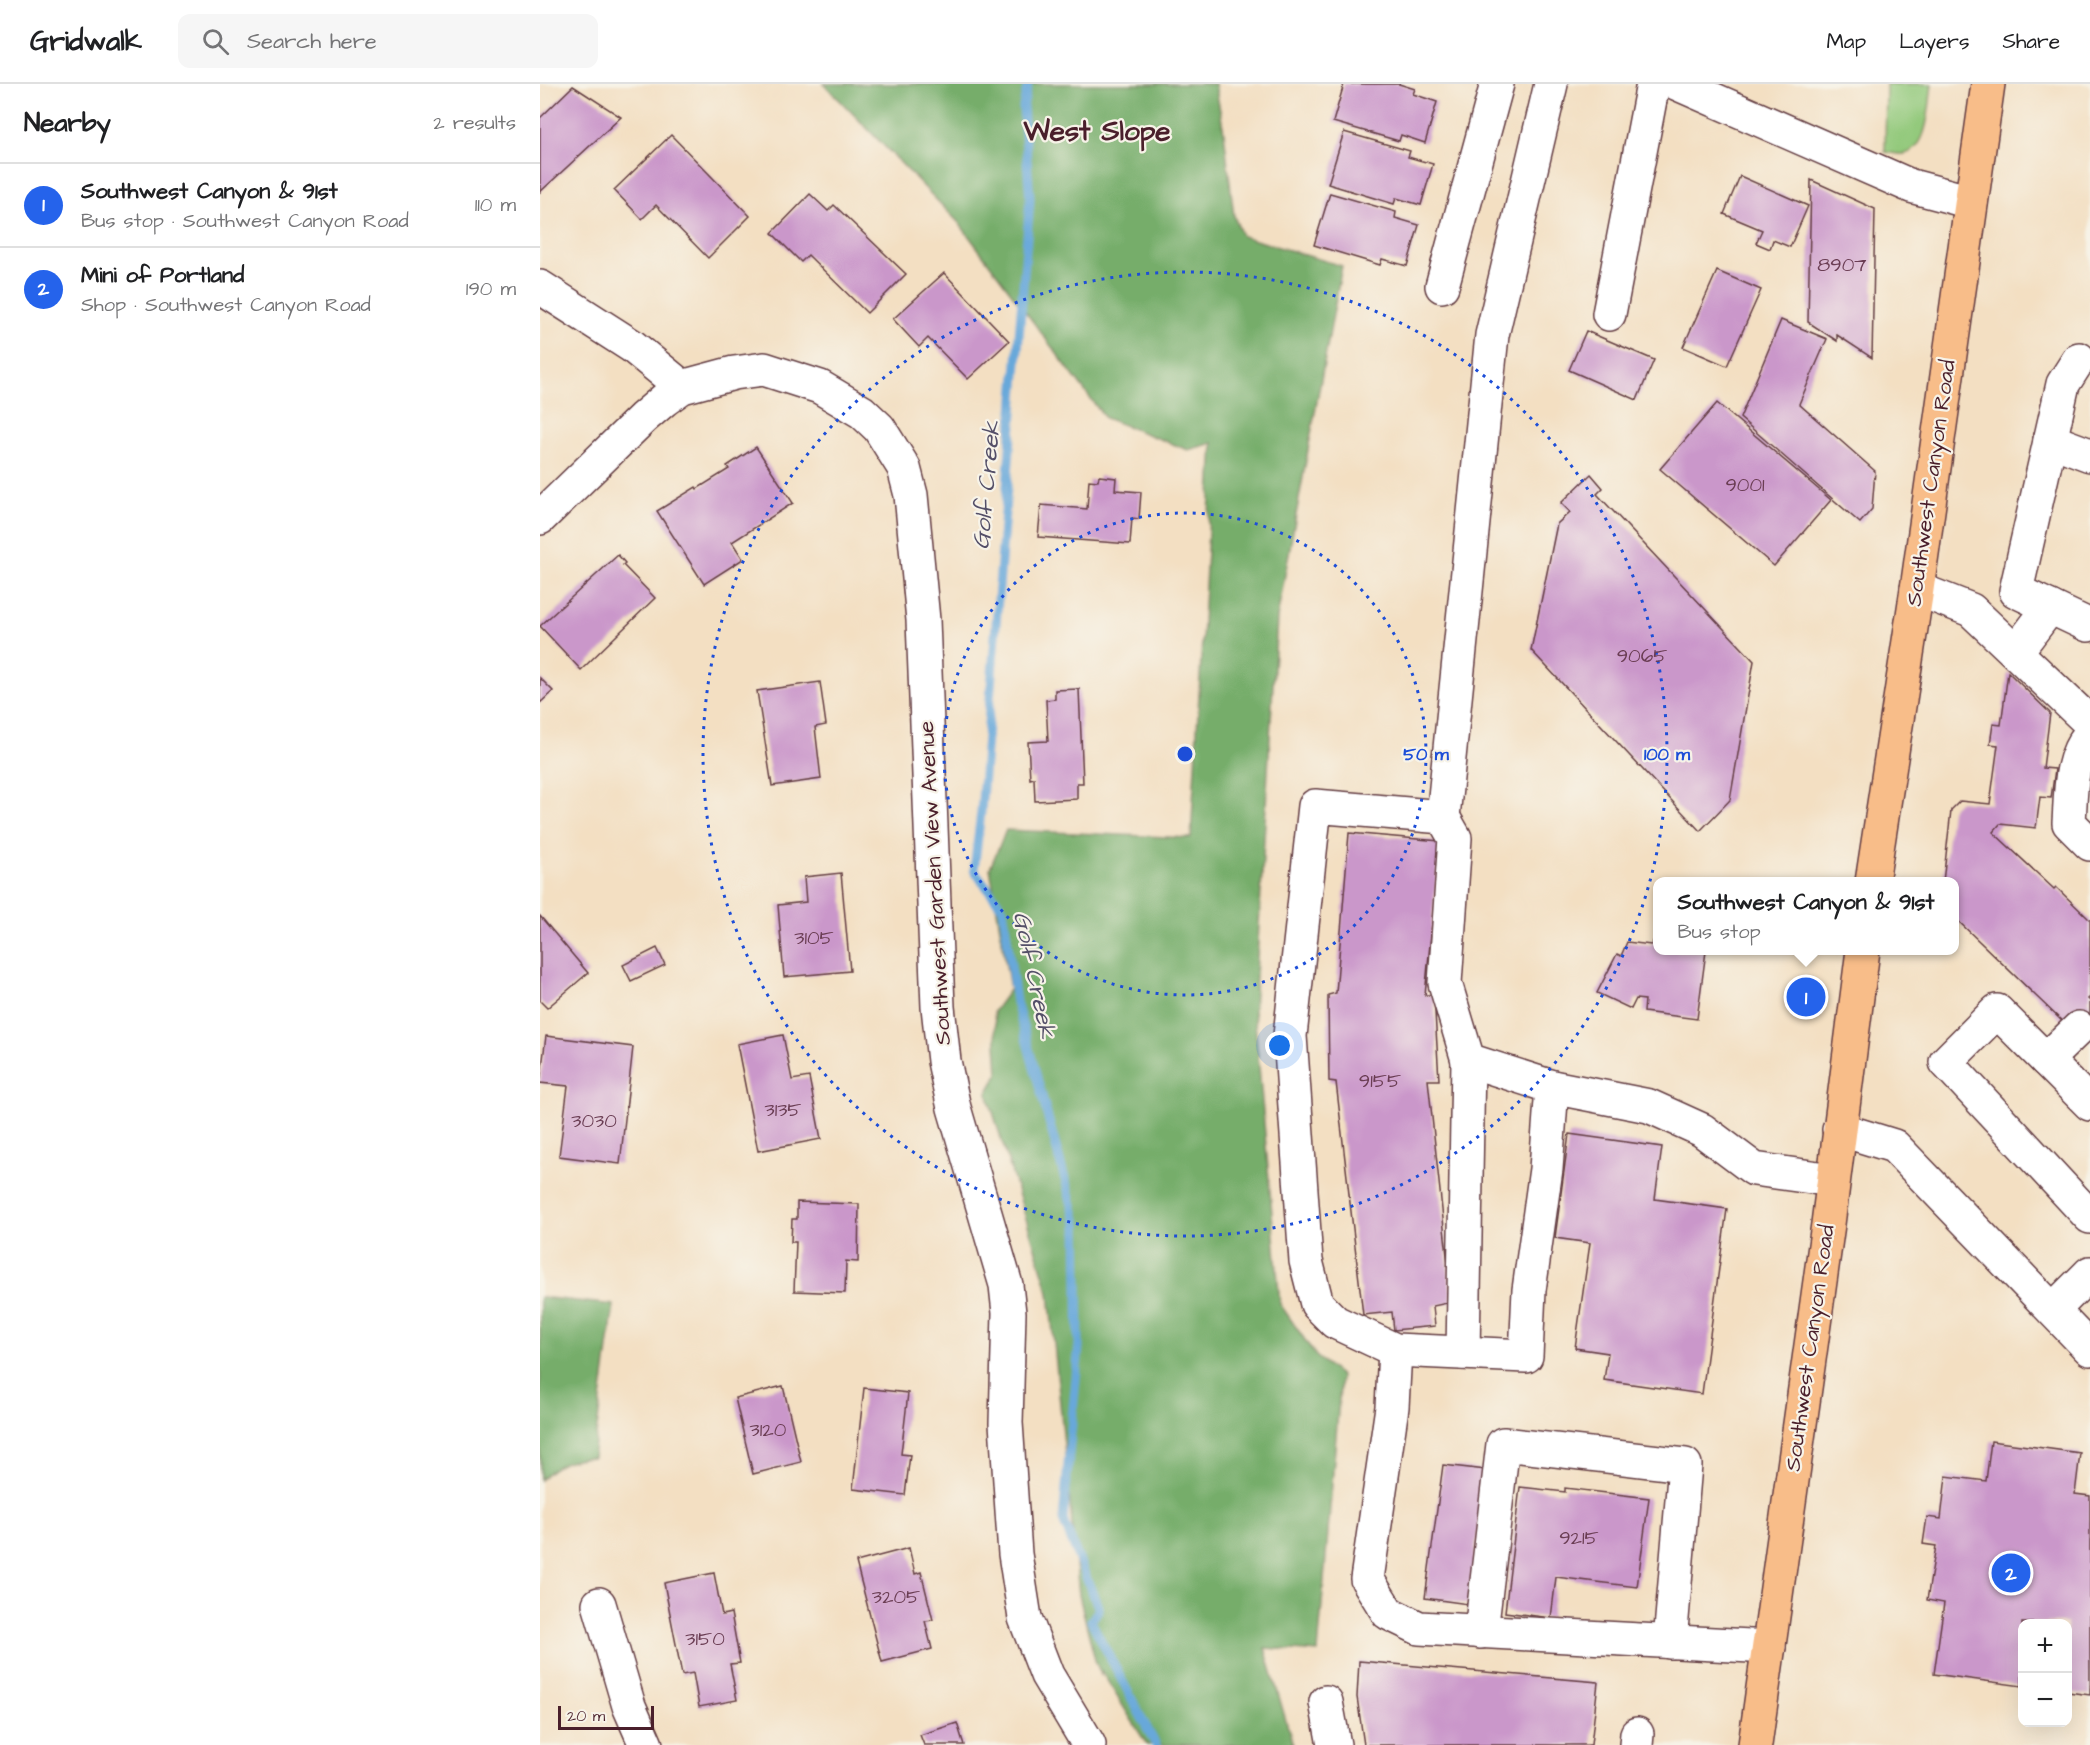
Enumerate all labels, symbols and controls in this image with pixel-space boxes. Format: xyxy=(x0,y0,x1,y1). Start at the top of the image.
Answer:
search box xyxy=(178,14,598,68)
text: Gridwalk xyxy=(30,22,142,61)
icon: search xyxy=(199,25,232,58)
text: Search here xyxy=(247,26,377,57)
text: Map xyxy=(1826,27,1866,56)
text: Layers xyxy=(1899,27,1969,56)
text: Share xyxy=(2002,27,2060,56)
text: Nearby xyxy=(24,105,111,141)
text: 2 results xyxy=(433,109,516,137)
district label: West Slope xyxy=(1023,112,1170,152)
text: Southwest Canyon & 91st xyxy=(81,176,338,207)
text: 1 xyxy=(42,191,45,219)
text: 110 m xyxy=(475,191,516,219)
text: Bus stop · Southwest Canyon Road xyxy=(81,207,409,235)
house number: 8907 xyxy=(1817,251,1867,279)
text: Mini of Portland xyxy=(81,260,244,291)
text: 2 xyxy=(38,275,49,303)
text: 190 m xyxy=(466,275,516,303)
text: Shop · Southwest Canyon Road xyxy=(81,291,371,319)
street label: Southwest Canyon Road xyxy=(1898,358,1965,608)
water label: Golf Creek xyxy=(964,418,1010,551)
house number: 9001 xyxy=(1725,471,1765,499)
house number: 9065 xyxy=(1617,642,1667,670)
street label: Southwest Garden View Avenue xyxy=(911,720,959,1046)
text: 50 m xyxy=(1403,742,1450,767)
text: 100 m xyxy=(1644,742,1691,767)
centre of rings xyxy=(1175,744,1195,764)
popup xyxy=(1653,877,1959,955)
text: Southwest Canyon & 91st xyxy=(1678,887,1934,918)
water label: Golf Creek xyxy=(1004,909,1064,1043)
text: Bus stop xyxy=(1678,918,1761,946)
house number: 3105 xyxy=(794,924,834,952)
pin: 1 xyxy=(1786,974,1826,1020)
your location xyxy=(1265,1031,1294,1060)
house number: 9155 xyxy=(1359,1067,1401,1095)
house number: 3135 xyxy=(764,1096,802,1124)
house number: 3030 xyxy=(571,1107,617,1135)
street label: Southwest Canyon Road xyxy=(1777,1223,1844,1473)
house number: 3120 xyxy=(750,1416,787,1444)
house number: 9215 xyxy=(1559,1524,1599,1552)
pin: 2 xyxy=(1992,1550,2030,1596)
house number: 3205 xyxy=(872,1583,920,1611)
map controls xyxy=(2018,1619,2072,1727)
button: + xyxy=(2018,1619,2072,1673)
house number: 3150 xyxy=(685,1625,725,1653)
button: − xyxy=(2018,1673,2072,1727)
scale bar xyxy=(558,1703,654,1730)
text: 20 m xyxy=(567,1705,605,1727)

